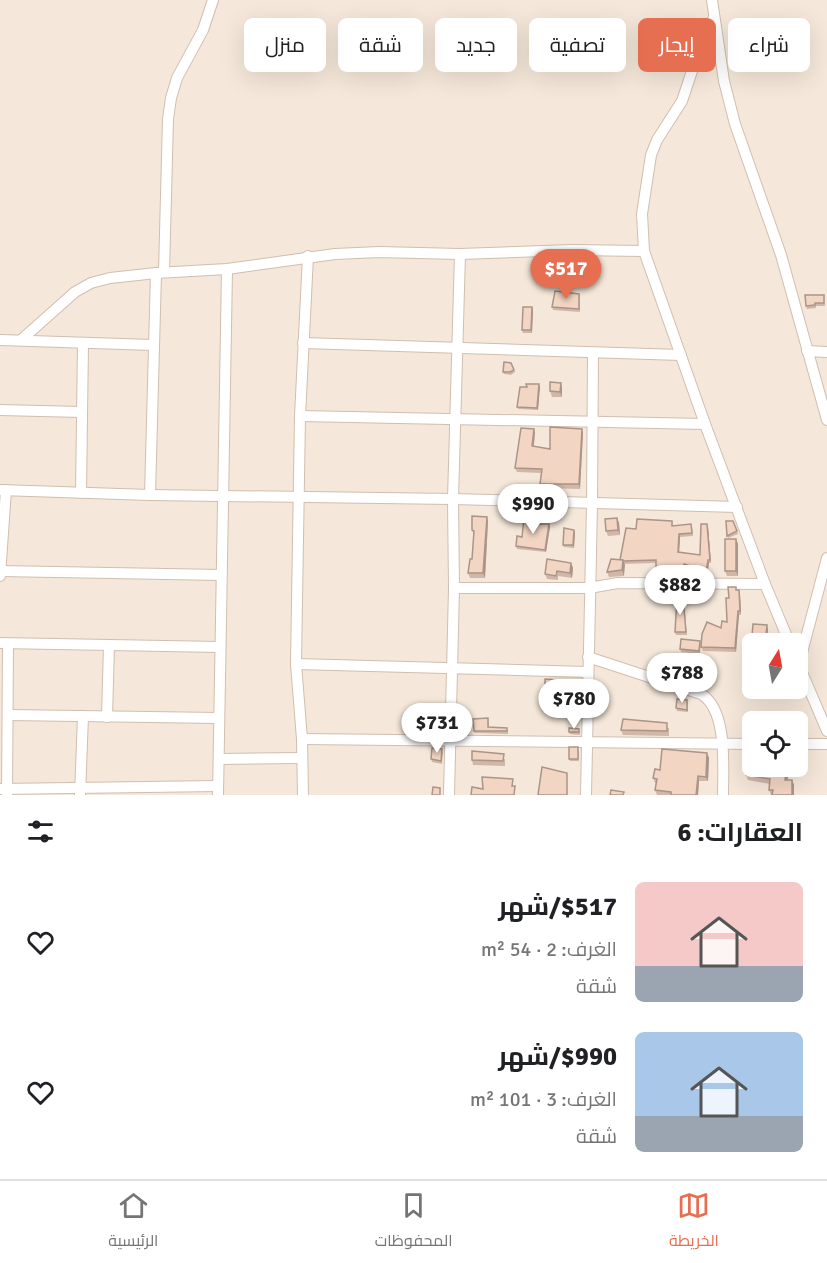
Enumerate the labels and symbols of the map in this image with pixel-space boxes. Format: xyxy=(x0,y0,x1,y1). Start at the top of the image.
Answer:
pin: $517 xyxy=(530,249,602,300)
pin: $990 xyxy=(497,484,569,535)
pin: $882 xyxy=(644,565,716,616)
north arrow xyxy=(742,633,808,699)
pin: $788 xyxy=(646,653,718,704)
pin: $780 xyxy=(538,679,610,730)
pin: $731 xyxy=(401,703,473,754)

